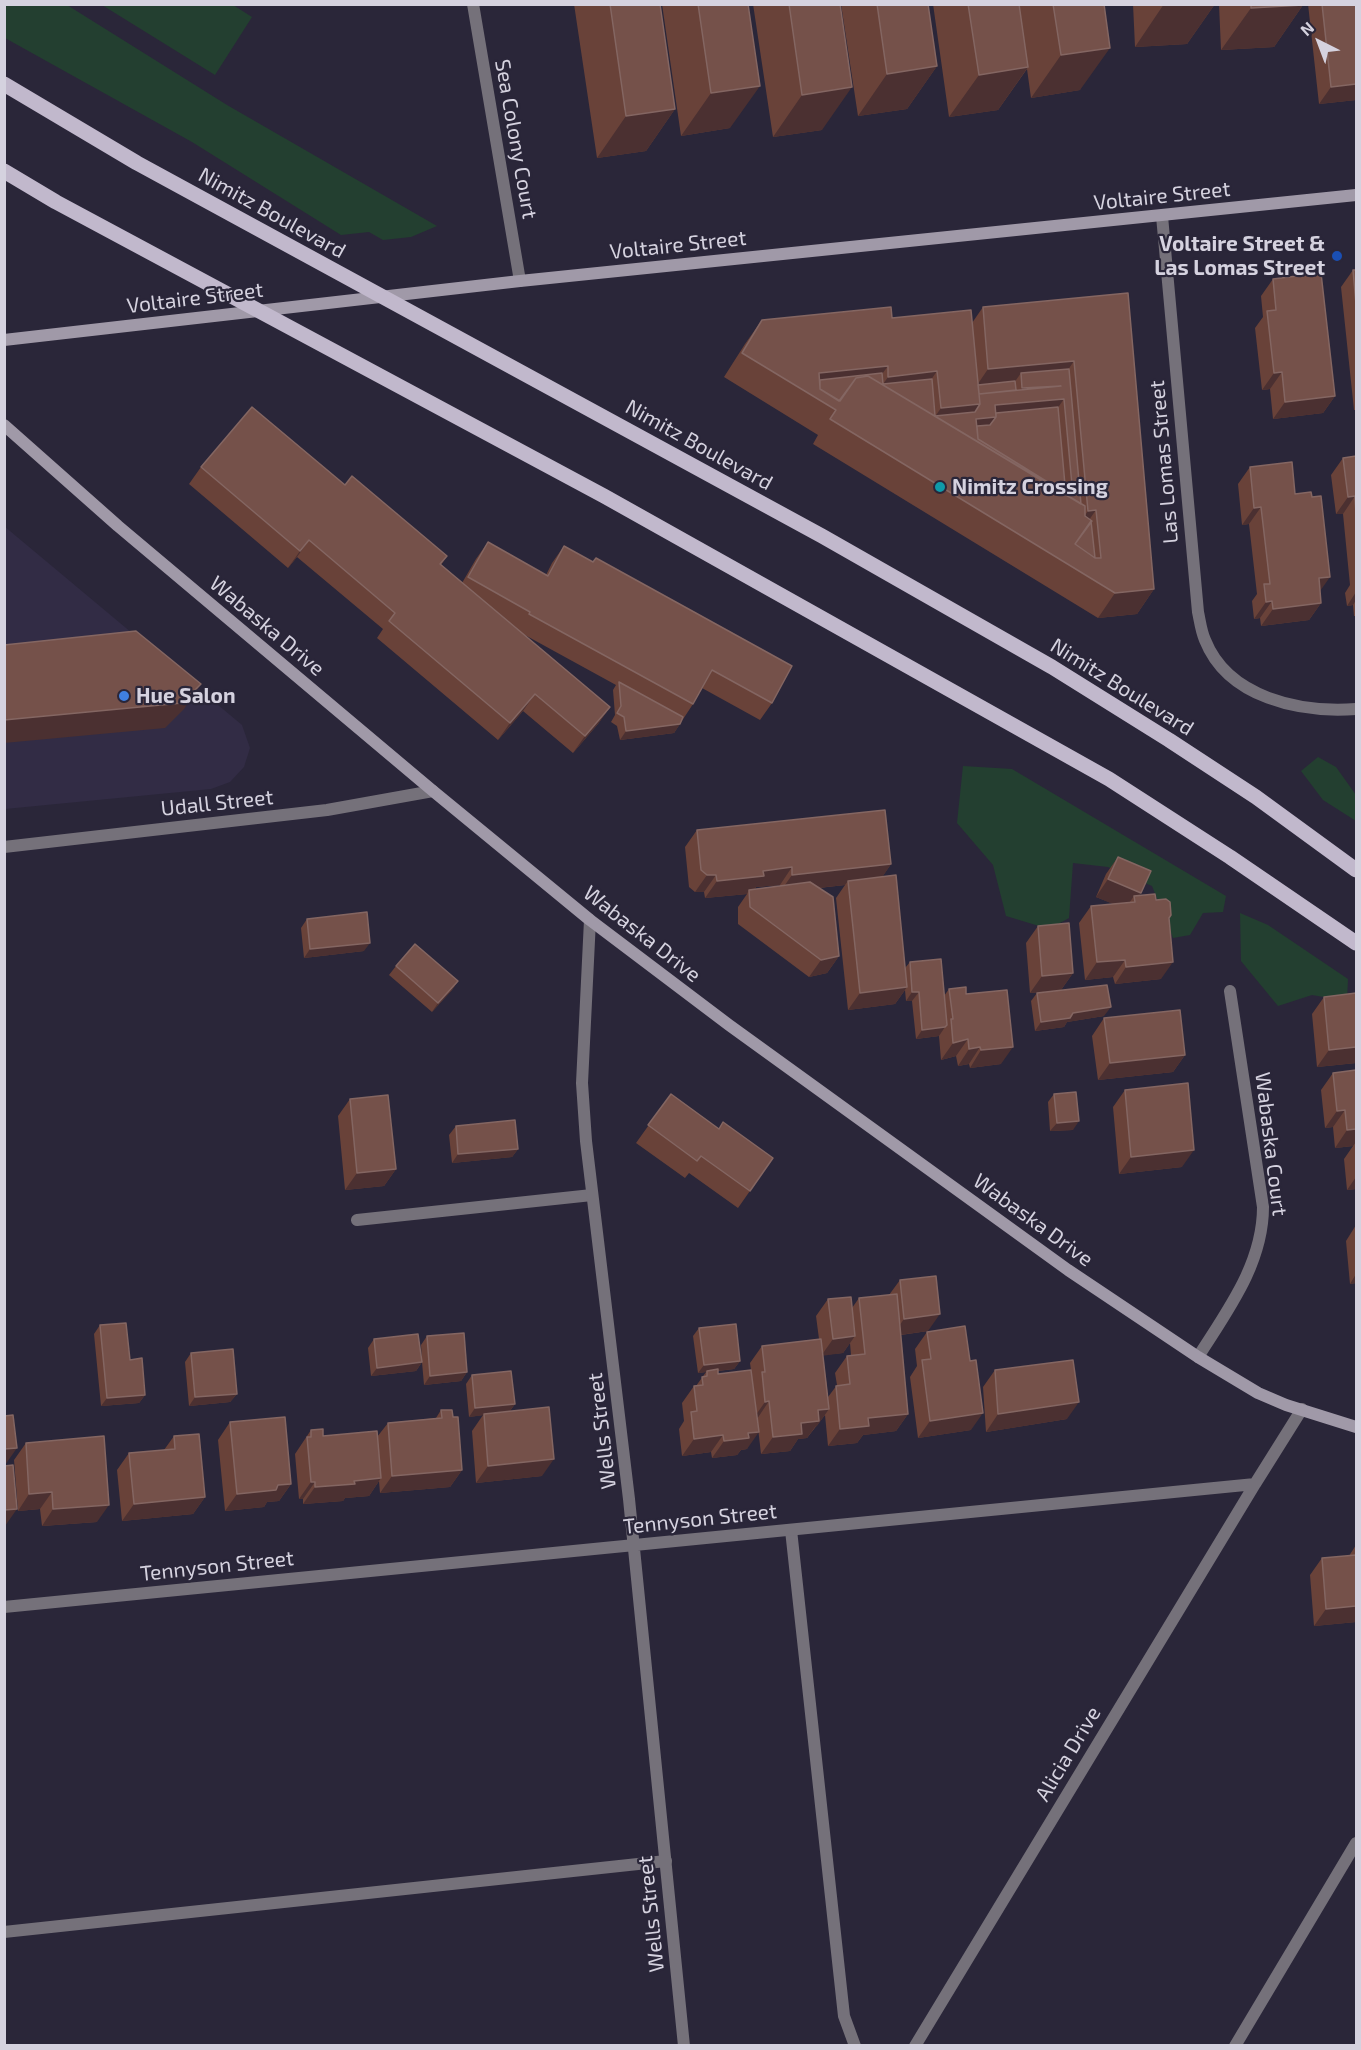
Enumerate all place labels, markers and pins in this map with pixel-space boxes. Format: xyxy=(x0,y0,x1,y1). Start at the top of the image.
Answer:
place label: Voltaire Street & Las Lomas Street xyxy=(1154,231,1325,281)
marker: Voltaire Street & Las Lomas Street xyxy=(1330,249,1344,263)
place label: Nimitz Crossing xyxy=(952,474,1108,500)
marker: Nimitz Crossing xyxy=(933,480,947,494)
place label: Hue Salon xyxy=(136,683,236,709)
marker: Hue Salon xyxy=(117,689,131,703)

